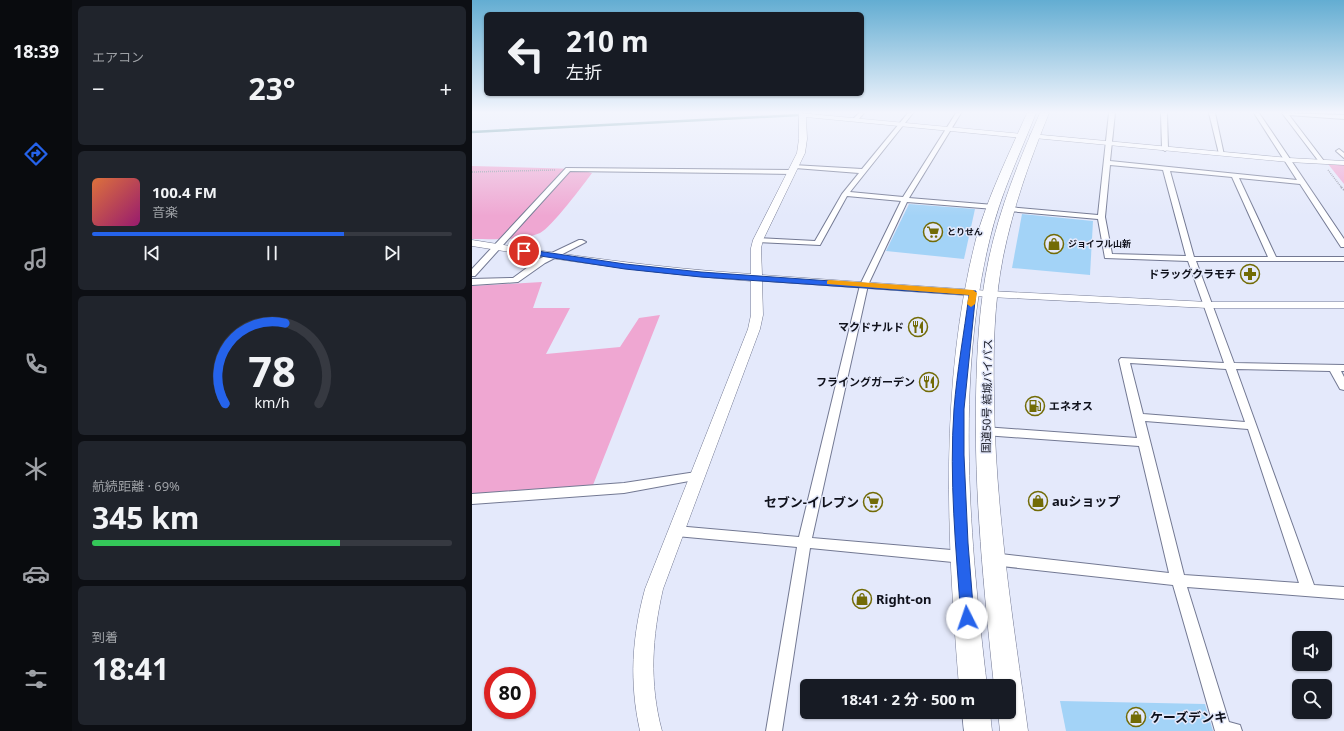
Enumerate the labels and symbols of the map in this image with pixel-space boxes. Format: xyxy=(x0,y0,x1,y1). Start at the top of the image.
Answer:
supermarket icon: とりせん xyxy=(922,221,944,243)
place label: とりせん xyxy=(947,225,983,238)
shop icon: ジョイフル山新 xyxy=(1043,233,1065,255)
pin xyxy=(507,234,541,268)
place label: ジョイフル山新 xyxy=(1068,237,1131,250)
pharmacy icon: ドラッグクラモチ xyxy=(1239,263,1261,285)
place label: ドラッグクラモチ xyxy=(1148,266,1236,281)
restaurant icon: マクドナルド xyxy=(907,316,929,338)
place label: マクドナルド xyxy=(838,319,904,334)
street label: 国道50号 結城バイパス xyxy=(978,339,995,453)
restaurant icon: フライングガーデン xyxy=(918,371,940,393)
place label: フライングガーデン xyxy=(816,374,915,389)
fuel station icon: エネオス xyxy=(1024,395,1046,417)
place label: エネオス xyxy=(1049,398,1093,413)
shop icon: auショップ xyxy=(1027,490,1049,512)
supermarket icon: セブン-イレブン xyxy=(862,491,884,513)
place label: auショップ xyxy=(1052,492,1120,510)
place label: セブン-イレブン xyxy=(764,493,859,511)
shop icon: Right-on xyxy=(851,588,873,610)
place label: Right-on xyxy=(876,590,931,608)
position arrow xyxy=(946,597,988,639)
speed limit sign: 80 xyxy=(484,667,536,719)
shop icon: ケーズデンキ xyxy=(1125,706,1147,728)
place label: ケーズデンキ xyxy=(1150,708,1227,726)

